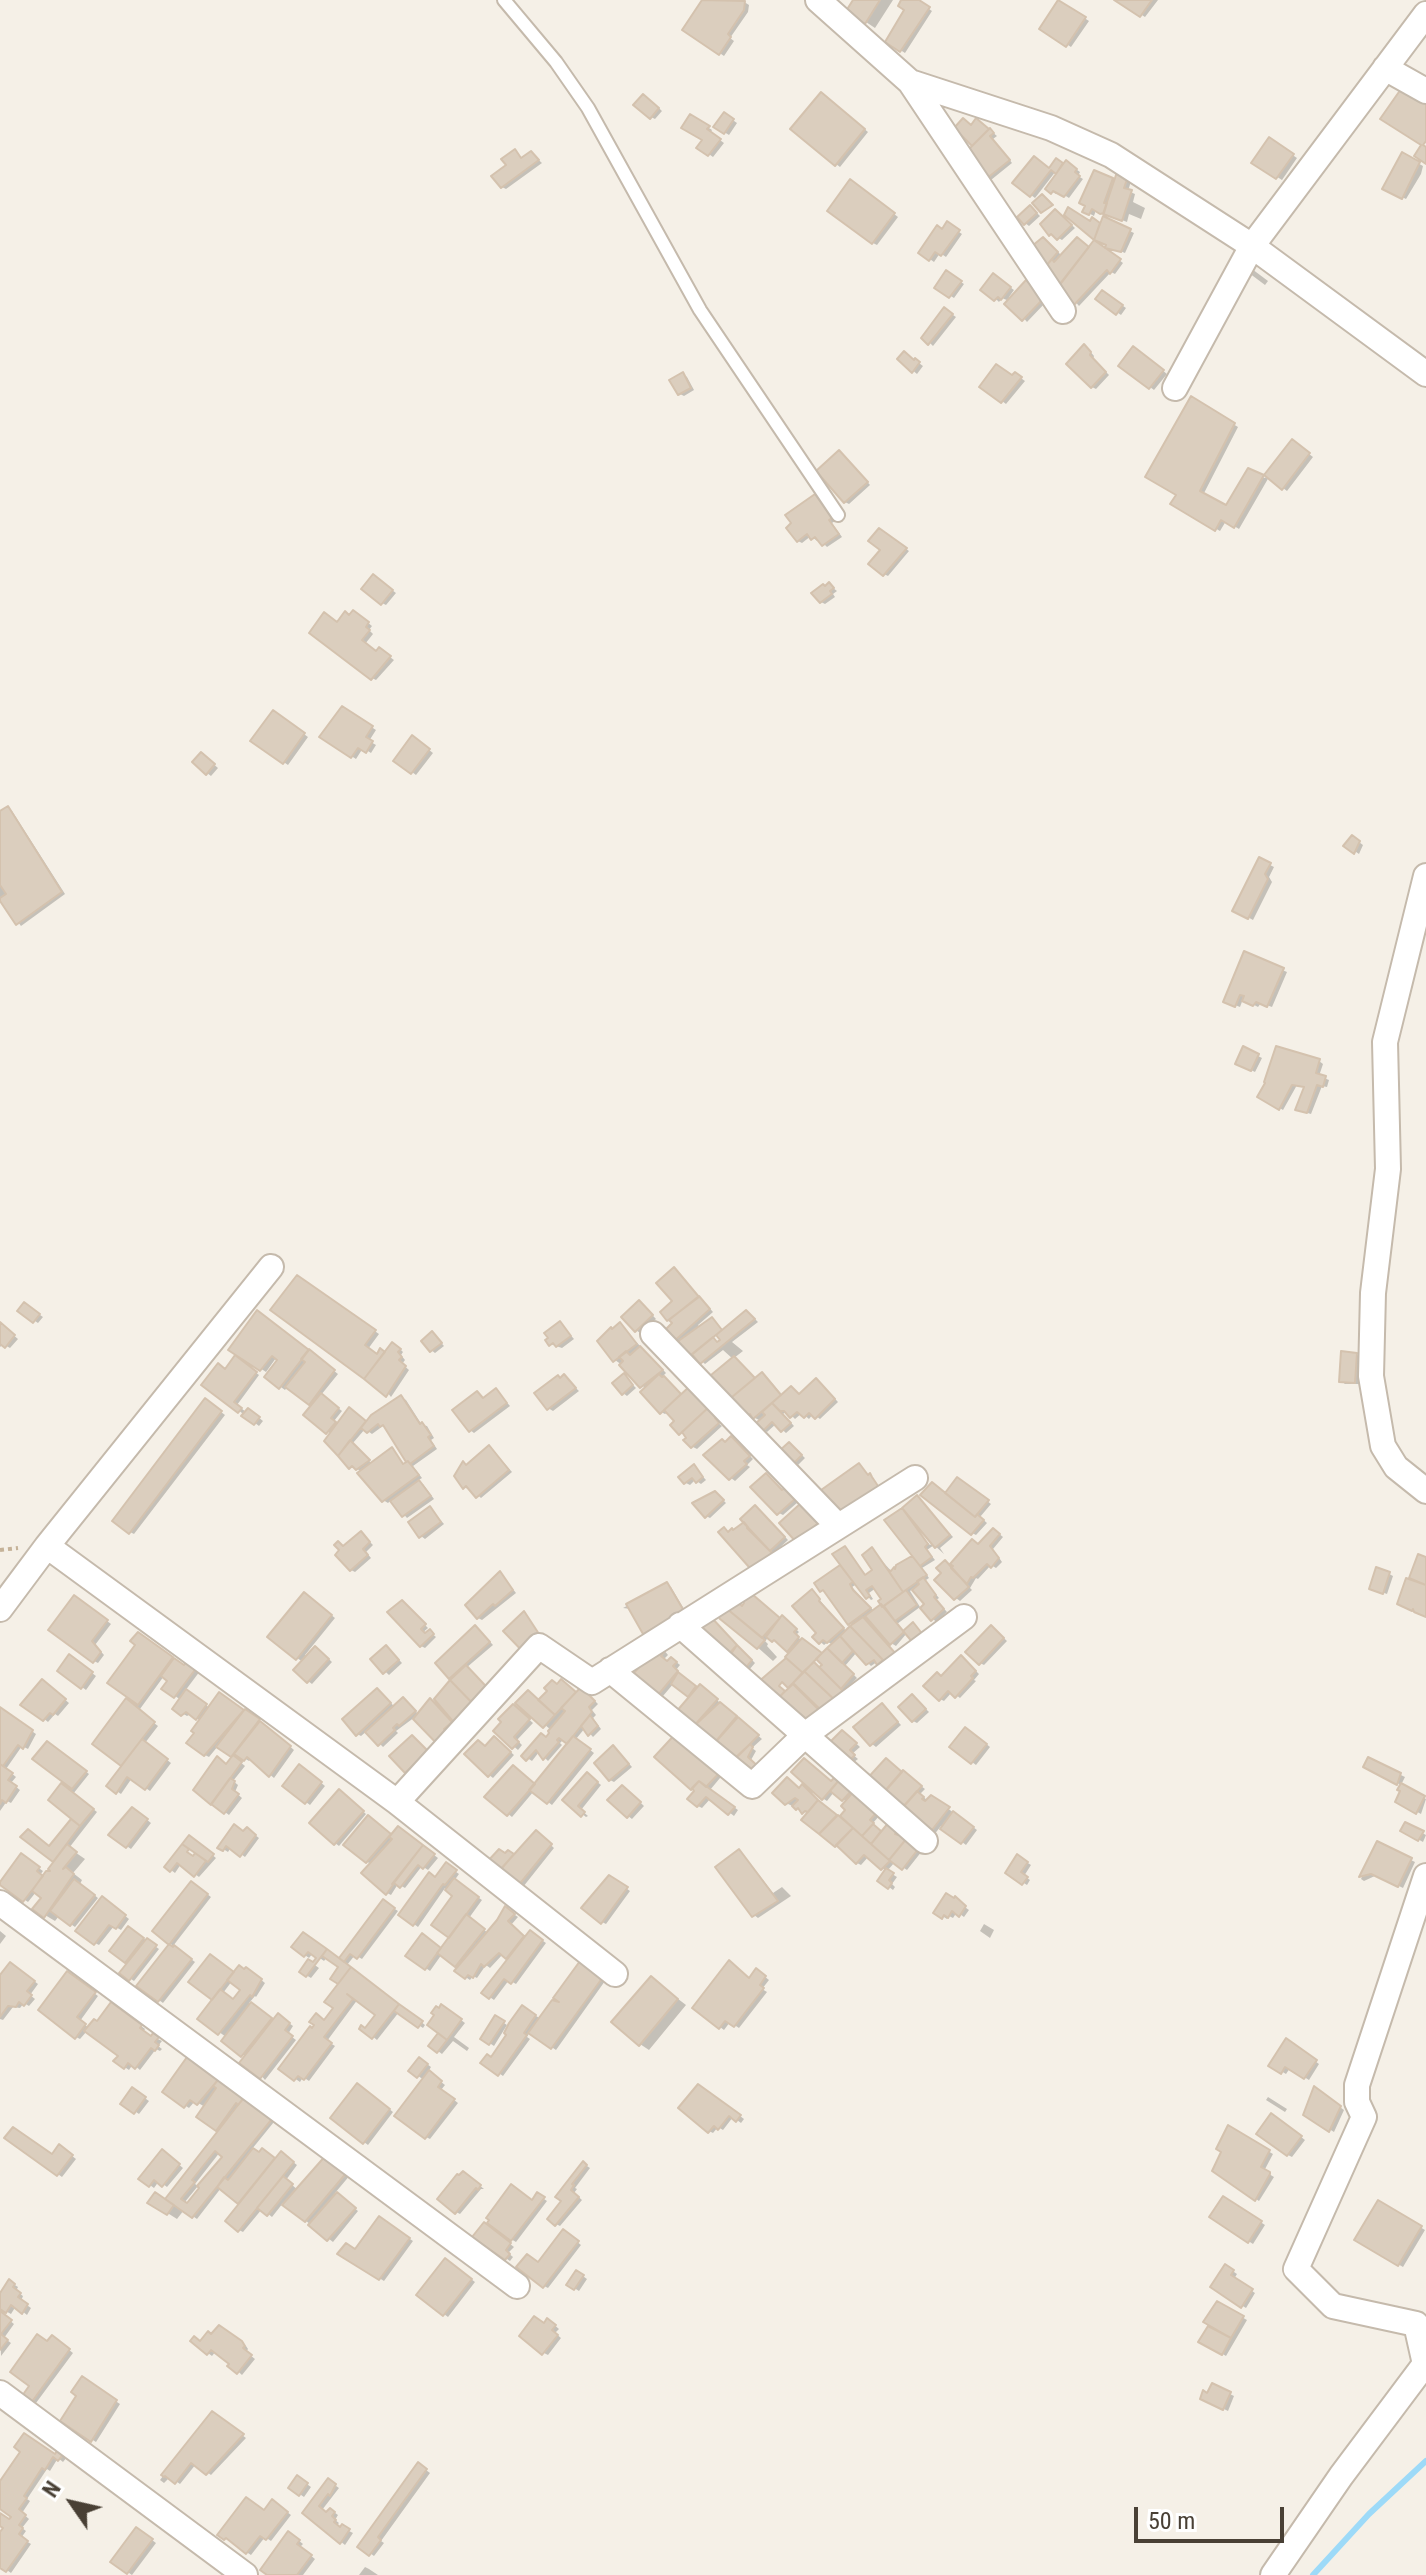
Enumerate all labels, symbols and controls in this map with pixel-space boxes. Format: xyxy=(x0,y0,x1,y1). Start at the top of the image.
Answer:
north arrow xyxy=(32,2463,112,2543)
text: N xyxy=(38,2477,66,2502)
scale bar xyxy=(1138,2491,1288,2541)
text: 50 m xyxy=(1148,2507,1195,2535)

